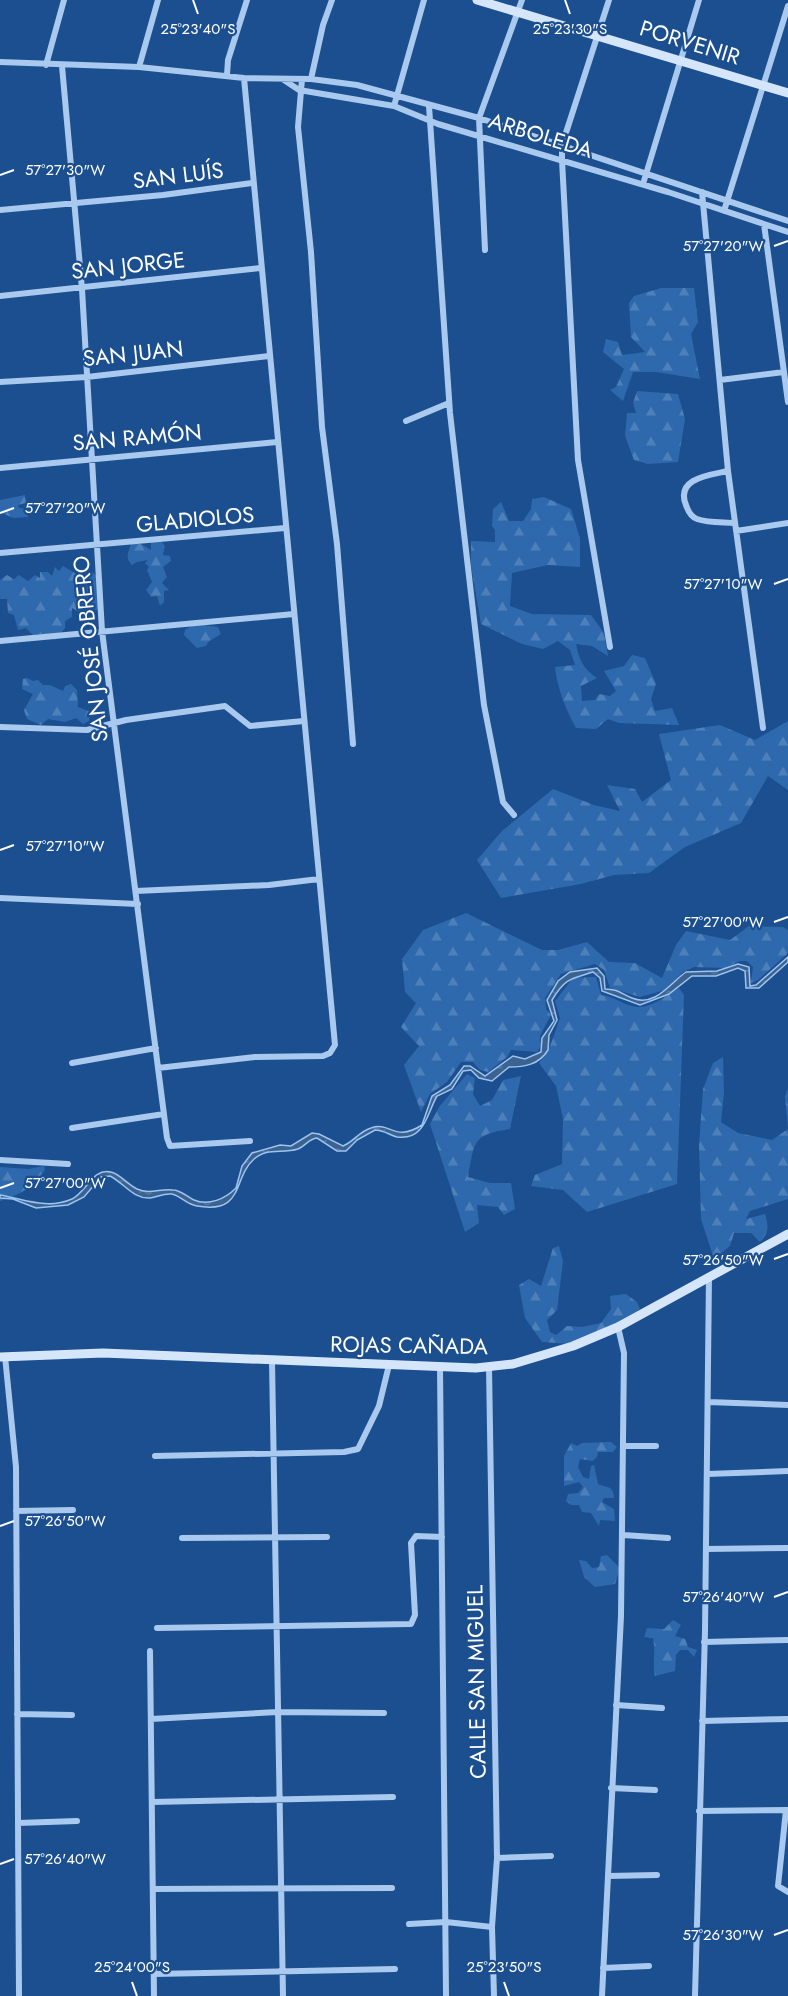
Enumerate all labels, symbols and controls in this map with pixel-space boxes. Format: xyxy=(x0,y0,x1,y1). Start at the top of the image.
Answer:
street label: PORVENIR xyxy=(636,12,745,73)
text: 25°23'40"S xyxy=(160,18,236,40)
text: 25°23'30"S xyxy=(533,18,607,40)
street label: ARBOLEDA xyxy=(485,104,597,166)
street label: SAN LUÍS xyxy=(131,154,225,196)
text: 57°27'30"W xyxy=(25,159,105,181)
text: 57°27'20"W xyxy=(683,235,763,257)
street label: SAN JORGE xyxy=(69,243,187,287)
street label: SAN JUAN xyxy=(81,332,185,374)
street label: SAN RAMÓN xyxy=(71,415,203,459)
text: 57°27'20"W xyxy=(25,497,105,519)
street label: GLADIOLOS xyxy=(135,498,255,540)
street label: SAN JOSÉ OBRERO xyxy=(64,554,116,744)
text: 57°27'10"W xyxy=(684,573,763,595)
text: 57°27'10"W xyxy=(26,835,105,857)
text: 57°27'00"W xyxy=(682,911,764,933)
text: 57°27'00"W xyxy=(24,1172,106,1194)
text: 57°26'50"W xyxy=(682,1249,764,1271)
street label: ROJAS CAÑADA xyxy=(330,1328,489,1362)
text: 57°26'50"W xyxy=(24,1510,106,1532)
street label: CALLE SAN MIGUEL xyxy=(458,1585,494,1779)
text: 57°26'40"W xyxy=(682,1586,764,1608)
text: 57°26'40"W xyxy=(24,1848,106,1870)
text: 57°26'30"W xyxy=(683,1924,764,1946)
text: 25°24'00"S xyxy=(94,1956,170,1978)
text: 25°23'50"S xyxy=(467,1956,541,1978)

